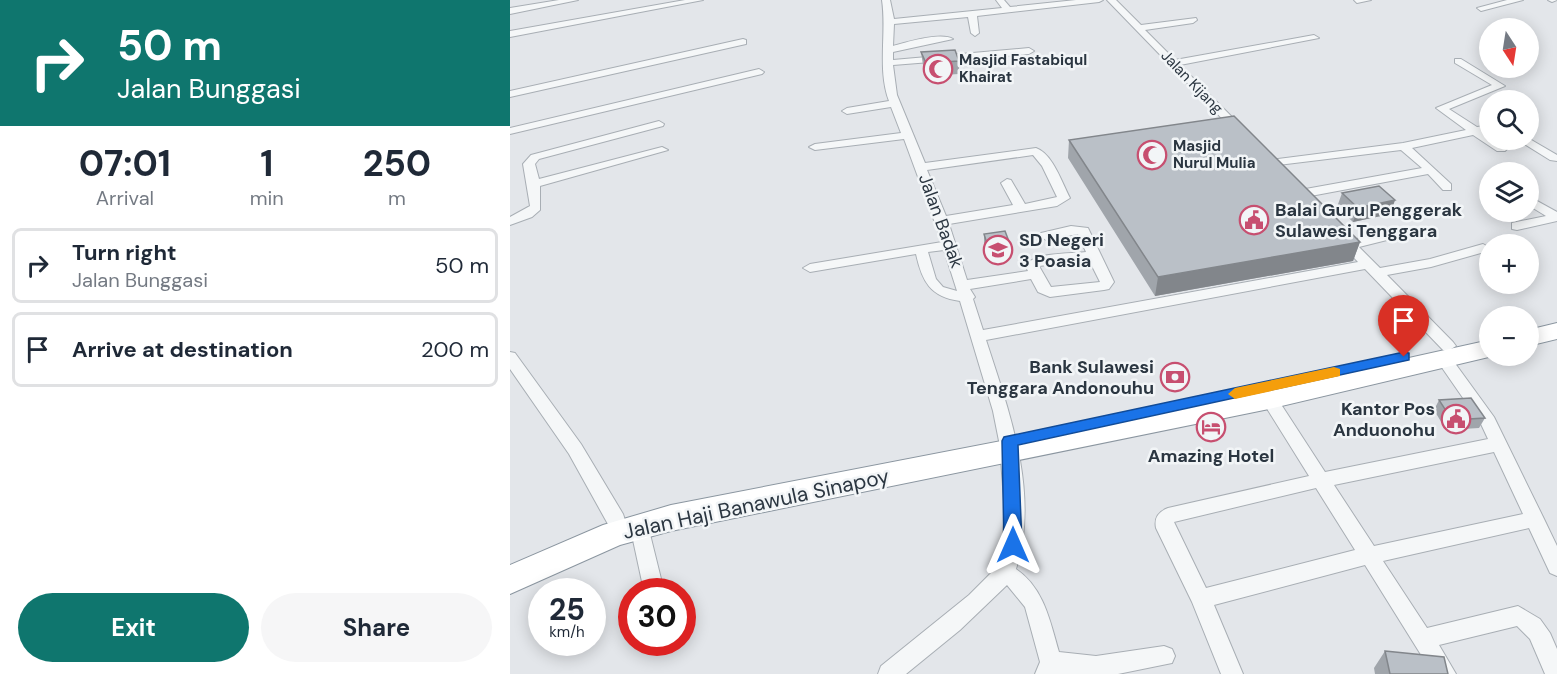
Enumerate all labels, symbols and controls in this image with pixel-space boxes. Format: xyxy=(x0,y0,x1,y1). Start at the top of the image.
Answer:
text: 50 m xyxy=(117,18,222,73)
north arrow xyxy=(1479,18,1539,78)
map controls xyxy=(1479,18,1539,366)
icon: right xyxy=(18,24,96,102)
street label: Jalan Kijang xyxy=(1157,46,1227,118)
place label: Masjid Fastabiqul Khairat xyxy=(959,50,1087,87)
mosque icon: Masjid Fastabiqul Khairat xyxy=(922,53,954,85)
text: Jalan Bunggasi xyxy=(117,71,301,106)
button: search xyxy=(1479,90,1539,150)
place label: Masjid Nurul Mulia xyxy=(1173,136,1256,173)
mosque icon: Masjid Nurul Mulia xyxy=(1136,139,1168,171)
text: 07:01 xyxy=(79,140,171,187)
text: 1 xyxy=(260,140,273,187)
text: 250 xyxy=(363,140,431,187)
button: layers xyxy=(1479,162,1539,222)
street label: Jalan Badak xyxy=(913,171,969,271)
text: Arrival xyxy=(96,185,154,211)
text: min xyxy=(250,185,284,211)
text: m xyxy=(388,185,406,211)
place label: Balai Guru Penggerak Sulawesi Tenggara xyxy=(1275,198,1463,243)
public building icon: Balai Guru Penggerak Sulawesi Tenggara xyxy=(1238,204,1270,236)
place label: SD Negeri 3 Poasia xyxy=(1019,228,1104,273)
school or university icon: SD Negeri 3 Poasia xyxy=(982,234,1014,266)
button: + xyxy=(1479,234,1539,294)
text: Turn right xyxy=(72,238,177,267)
icon: right xyxy=(21,249,54,282)
text: 50 m xyxy=(435,251,489,280)
text: Jalan Bunggasi xyxy=(72,267,208,293)
pin xyxy=(1378,295,1429,357)
icon: arrive xyxy=(1387,304,1420,337)
button: − xyxy=(1479,306,1539,366)
icon: arrive xyxy=(21,333,54,366)
text: Arrive at destination xyxy=(72,335,293,364)
text: 200 m xyxy=(421,335,489,364)
place label: Bank Sulawesi Tenggara Andonouhu xyxy=(967,355,1154,400)
bank icon: Bank Sulawesi Tenggara Andonouhu xyxy=(1159,361,1191,393)
place label: Kantor Pos Anduonohu xyxy=(1333,397,1435,442)
public building icon: Kantor Pos Anduonohu xyxy=(1440,403,1472,435)
hotel icon: Amazing Hotel xyxy=(1195,411,1227,443)
place label: Amazing Hotel xyxy=(1148,444,1274,468)
street label: Jalan Haji Banawula Sinapoy xyxy=(620,462,892,546)
position arrow xyxy=(981,513,1045,577)
speed limit sign: 30 xyxy=(618,578,696,656)
text: 25 xyxy=(549,590,585,629)
button: Exit xyxy=(18,593,249,662)
button: Share xyxy=(261,593,492,662)
text: km/h xyxy=(549,622,585,642)

